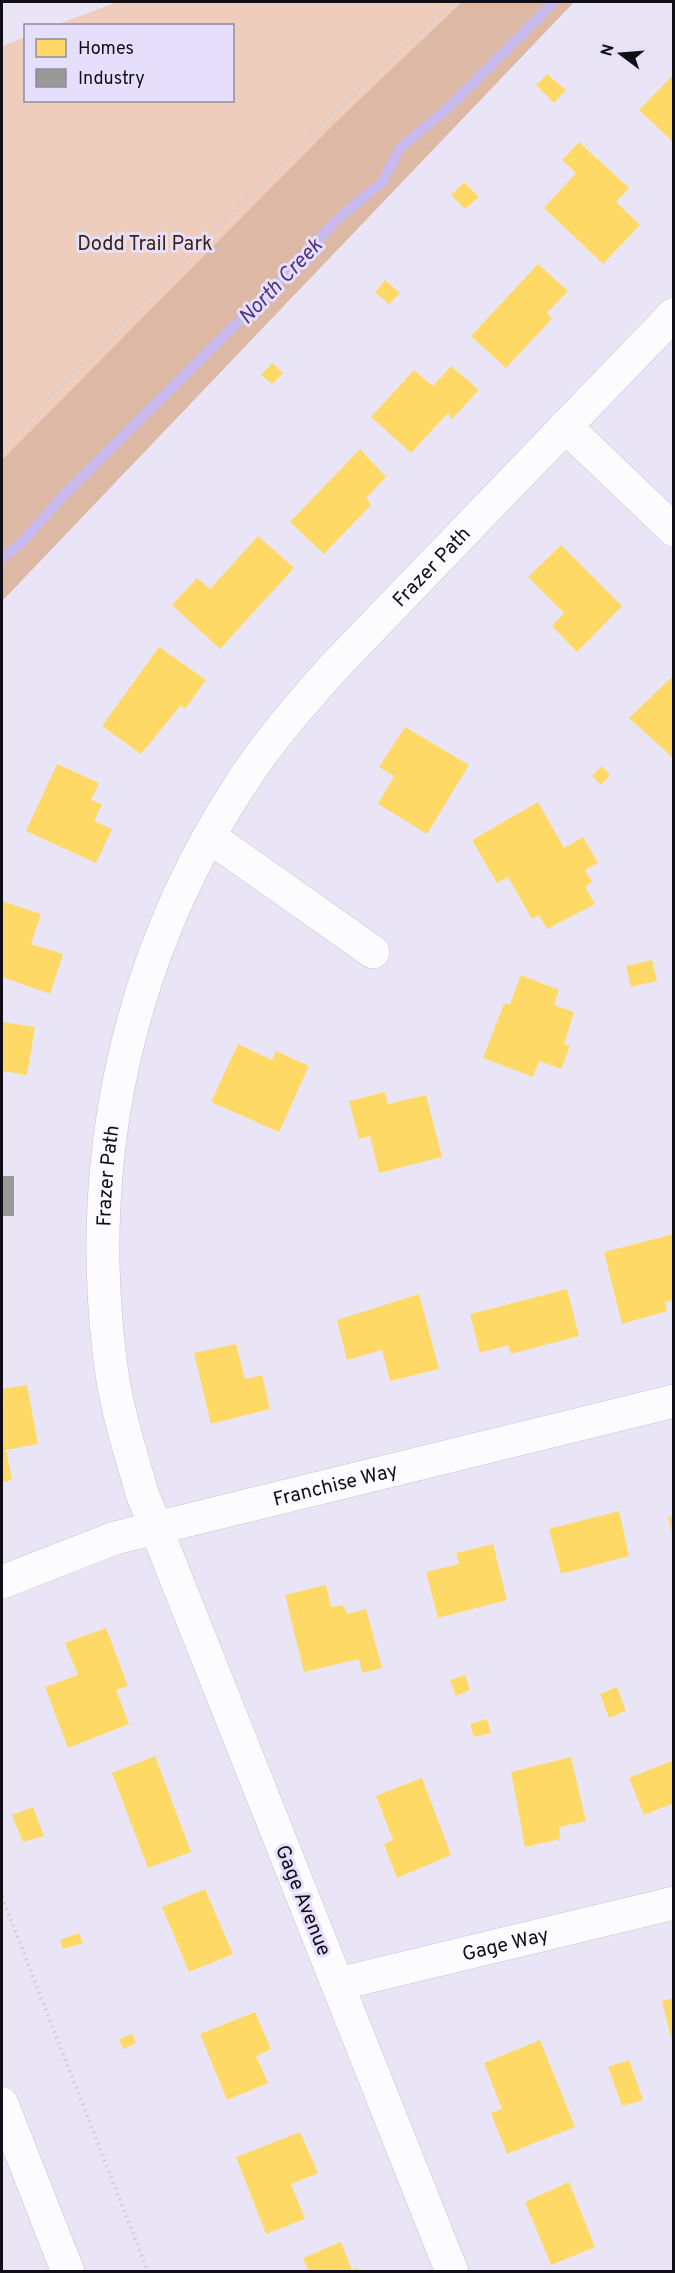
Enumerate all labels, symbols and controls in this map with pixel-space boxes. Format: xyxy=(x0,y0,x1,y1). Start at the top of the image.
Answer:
legend xyxy=(24,24,234,102)
north arrow xyxy=(591,24,651,84)
text: Homes xyxy=(78,38,134,61)
text: N xyxy=(597,42,620,59)
text: Industry xyxy=(78,68,145,91)
park label: Dodd Trail Park xyxy=(77,232,213,258)
water label: North Creek xyxy=(233,233,329,331)
street label: Frazer Path xyxy=(388,522,477,613)
street label: Frazer Path xyxy=(92,1124,127,1227)
street label: Franchise Way xyxy=(271,1458,401,1514)
street label: Gage Avenue xyxy=(268,1842,336,1960)
street label: Gage Way xyxy=(460,1923,552,1969)

